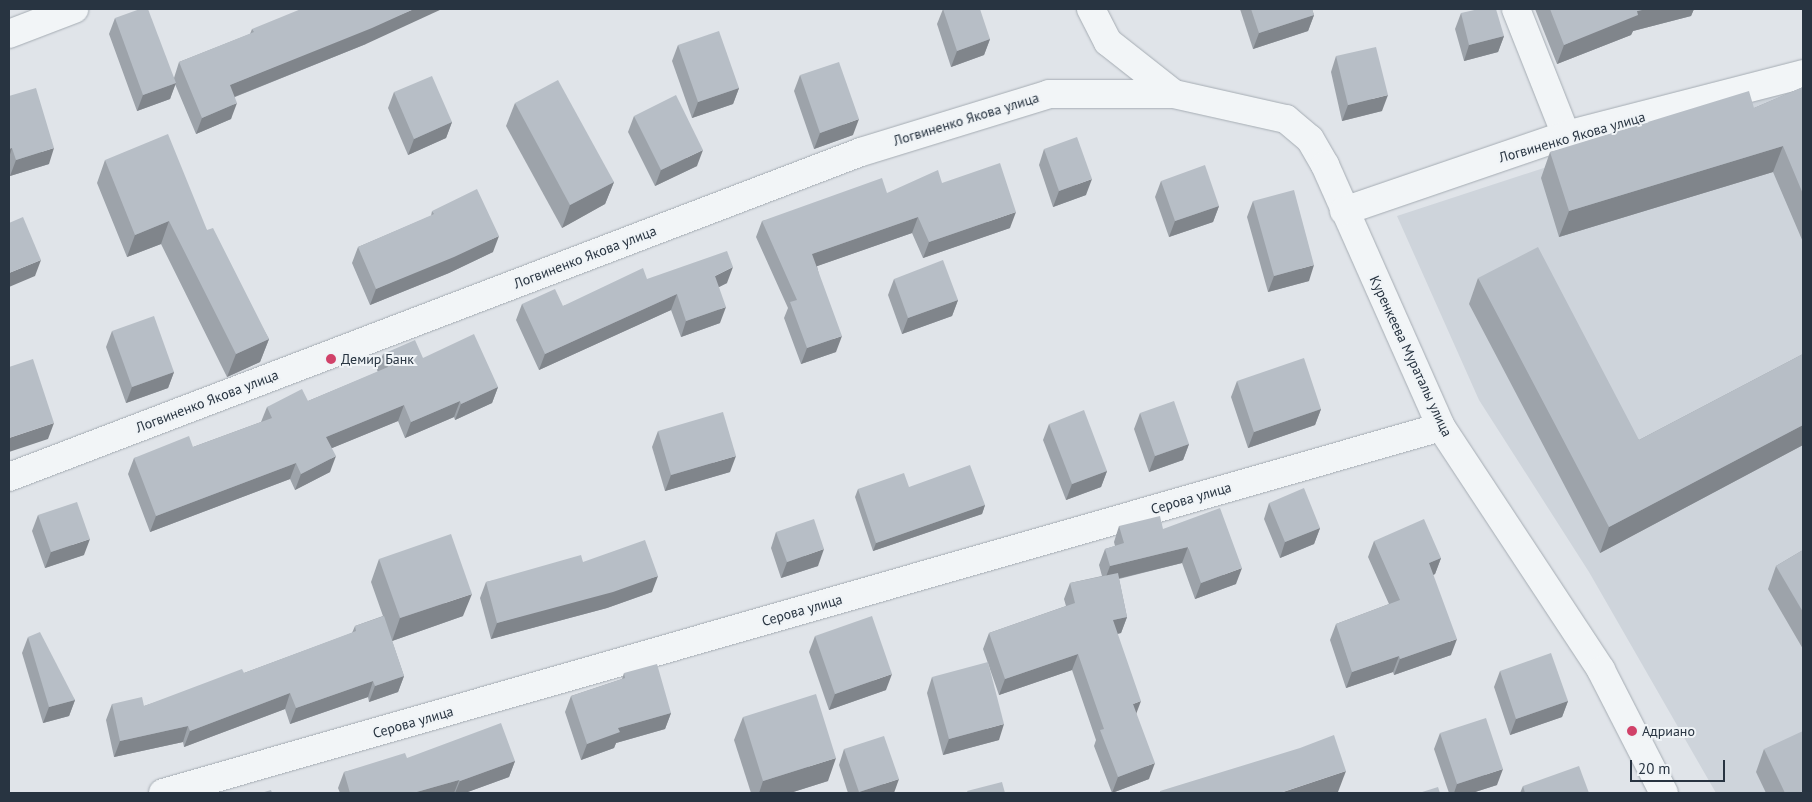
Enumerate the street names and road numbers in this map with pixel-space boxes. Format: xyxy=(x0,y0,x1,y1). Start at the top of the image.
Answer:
street label: Логвиненко Якова улица xyxy=(891,89,1041,149)
street label: Логвиненко Якова улица xyxy=(1497,108,1647,166)
street label: Логвиненко Якова улица xyxy=(511,222,659,292)
street label: Куренкеева Мураталы улица xyxy=(1366,273,1456,439)
street label: Логвиненко Якова улица xyxy=(133,366,281,436)
street label: Серова улица xyxy=(1149,478,1233,518)
street label: Серова улица xyxy=(760,590,844,630)
street label: Серова улица xyxy=(371,702,455,742)

